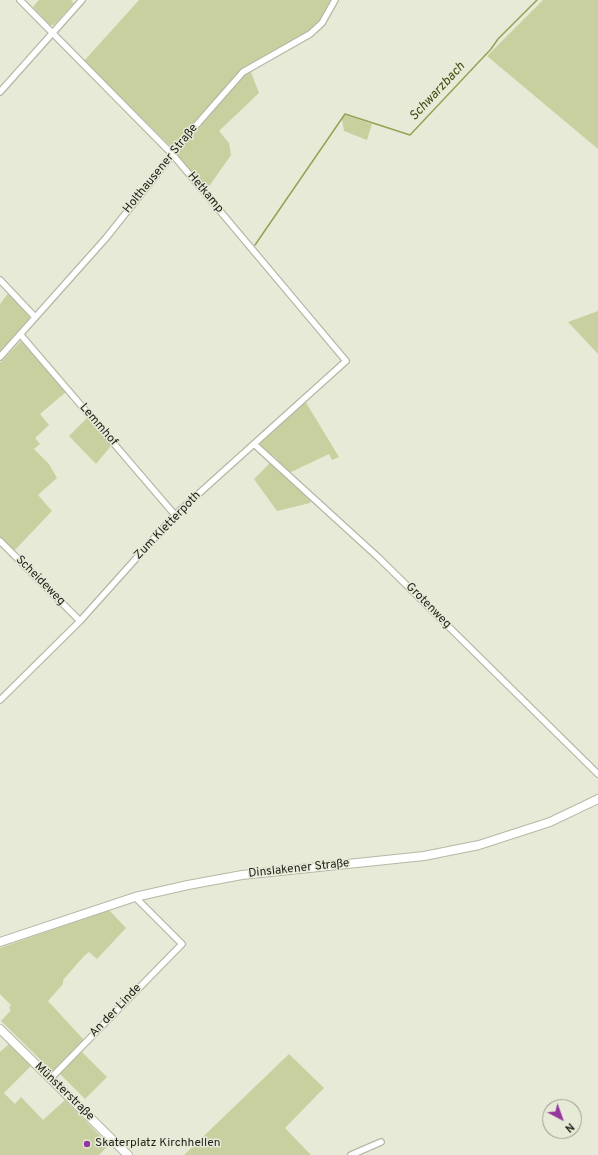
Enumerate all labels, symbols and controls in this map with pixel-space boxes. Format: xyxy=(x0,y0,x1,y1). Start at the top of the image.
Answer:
water label: Schwarzbach xyxy=(407,60,469,124)
street label: Holthausener Straße xyxy=(121,122,201,216)
street label: Hetkamp xyxy=(184,170,226,216)
street label: Lemmhof xyxy=(76,401,120,449)
street label: Zum Kletterpoth xyxy=(132,489,204,563)
street label: Scheideweg xyxy=(12,553,68,609)
street label: Grotenweg xyxy=(402,580,454,632)
street label: Dinslakener Straße xyxy=(248,857,350,881)
street label: An der Linde xyxy=(87,981,145,1041)
street label: Münsterstraße xyxy=(31,1060,97,1124)
north arrow xyxy=(542,1099,582,1139)
text: N xyxy=(562,1119,577,1135)
place label: Skaterplatz Kirchhellen xyxy=(95,1137,220,1151)
marker: Skaterplatz Kirchhellen xyxy=(82,1139,92,1149)

